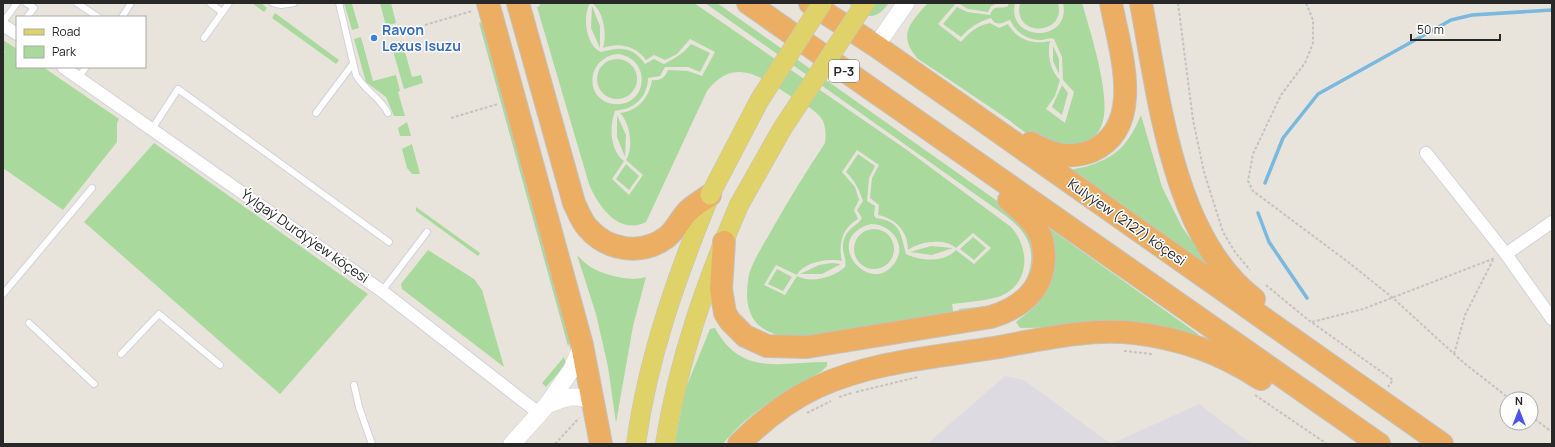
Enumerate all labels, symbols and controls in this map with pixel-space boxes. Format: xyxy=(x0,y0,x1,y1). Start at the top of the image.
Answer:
legend xyxy=(16,16,146,68)
scale bar xyxy=(1411,16,1500,42)
place label: Ravon Lexus Isuzu xyxy=(382,20,461,55)
text: 50 m xyxy=(1417,21,1444,38)
text: Road xyxy=(52,23,80,40)
marker: Ravon Lexus Isuzu xyxy=(369,33,379,43)
text: Park xyxy=(52,43,77,60)
road number: P-3 xyxy=(829,60,859,82)
street label: Kulyýew (2127) köçesi xyxy=(1065,174,1190,270)
street label: Ýylgaý Durdyýew köçesi xyxy=(238,184,373,287)
north arrow xyxy=(1499,391,1539,431)
text: N xyxy=(1515,393,1523,408)

